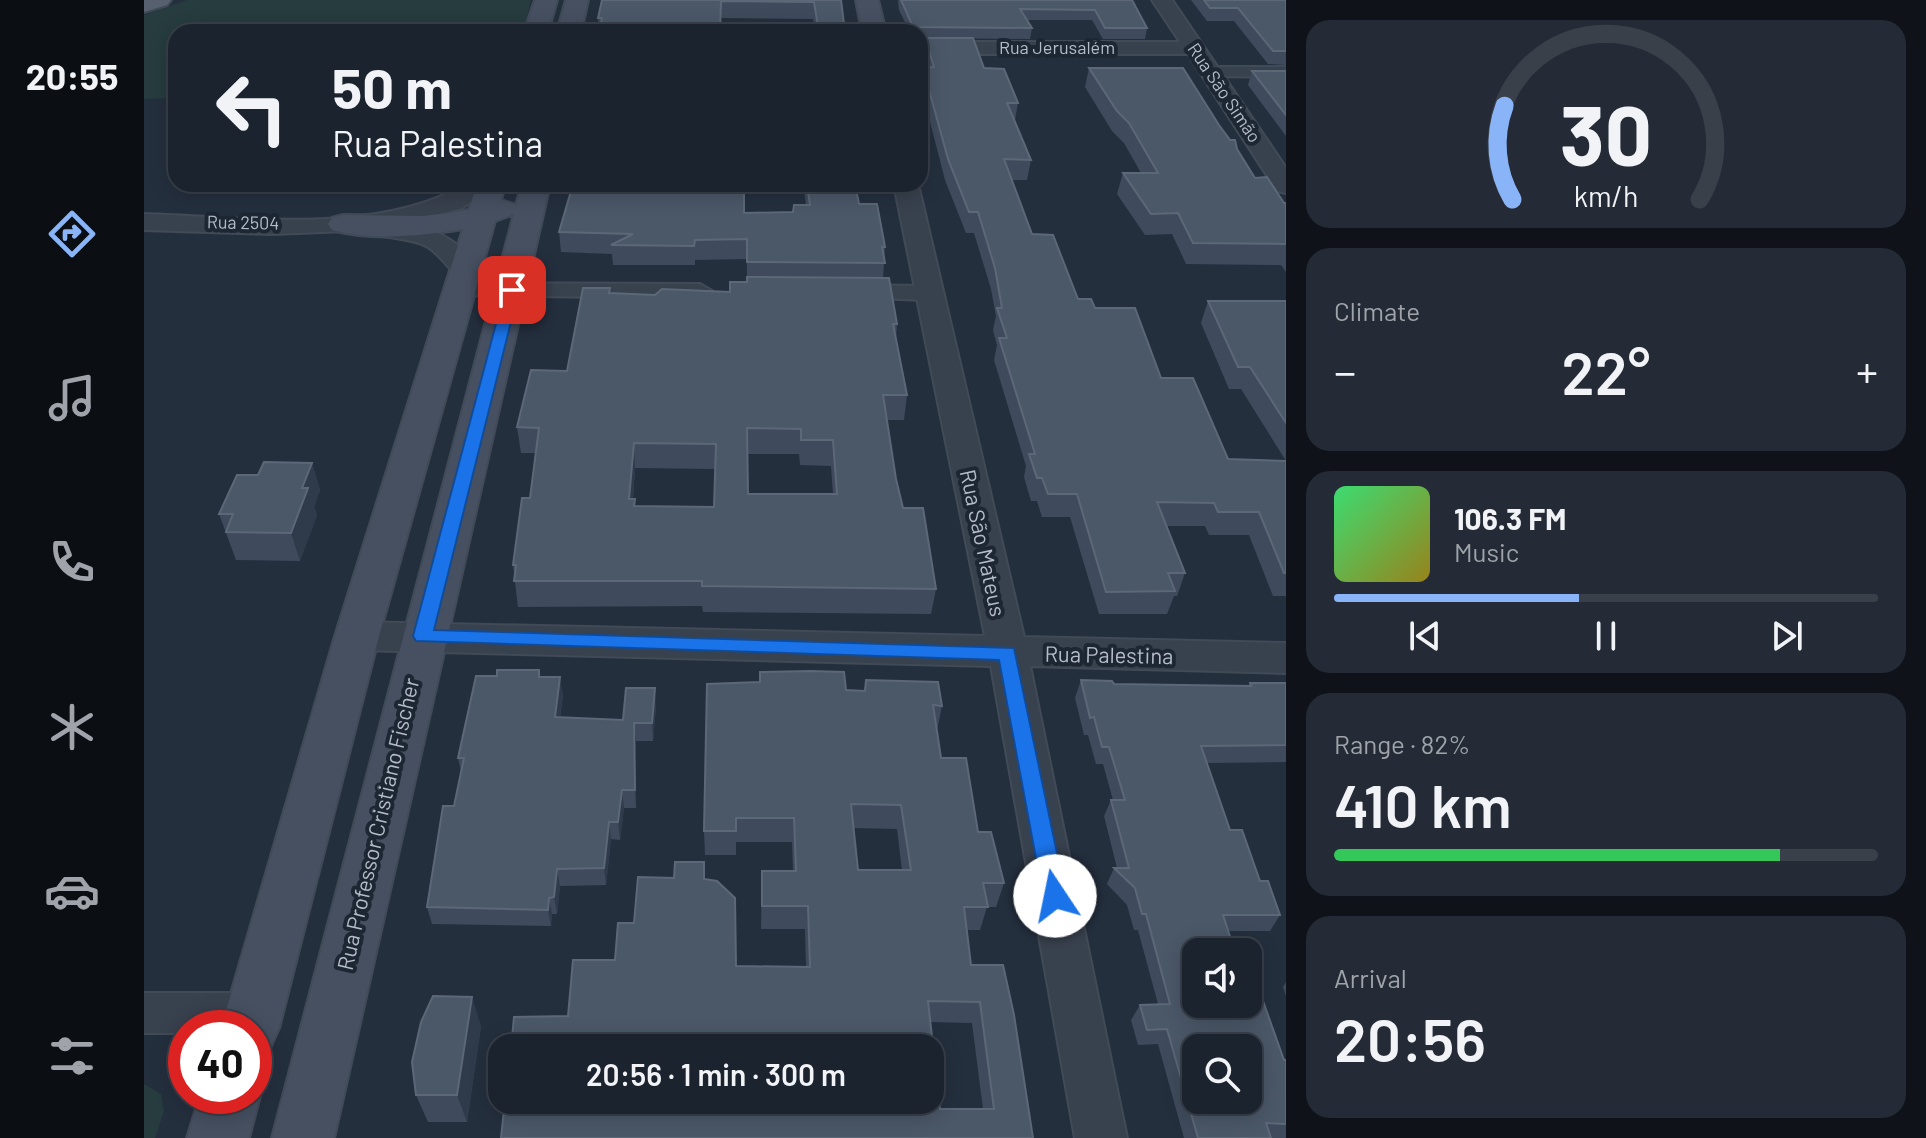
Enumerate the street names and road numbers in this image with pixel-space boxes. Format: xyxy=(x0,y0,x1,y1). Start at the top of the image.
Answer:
street label: Rua Jerusalém xyxy=(999,36,1115,58)
street label: Rua São Simão xyxy=(1183,39,1266,146)
street label: Rua 2504 xyxy=(207,210,279,234)
street label: Rua São Mateus xyxy=(956,467,1012,619)
street label: Rua Palestina xyxy=(1044,640,1174,668)
street label: Rua Professor Cristiano Fischer xyxy=(331,675,423,973)

